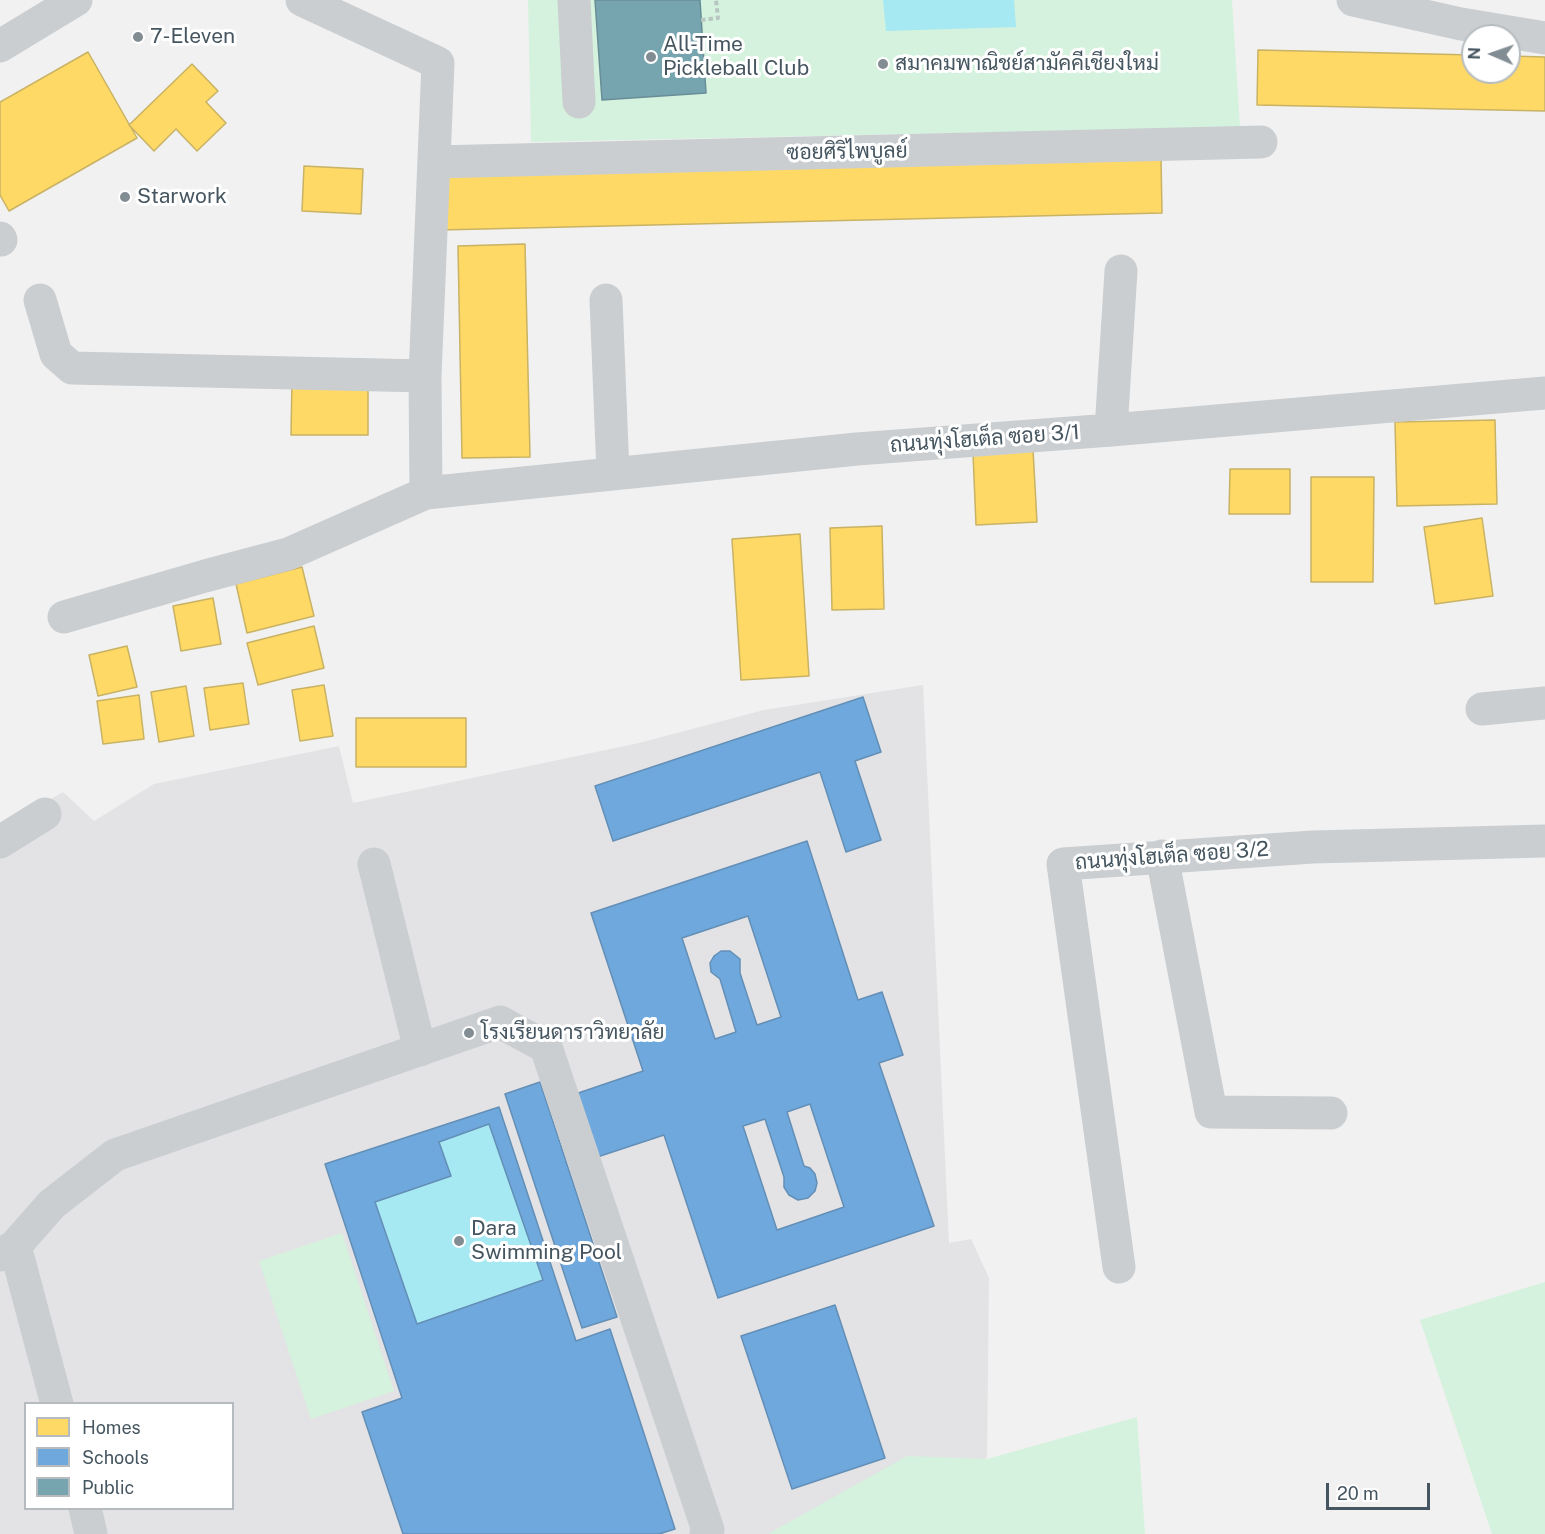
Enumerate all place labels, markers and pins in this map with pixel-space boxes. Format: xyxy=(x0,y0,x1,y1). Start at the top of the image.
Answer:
place label: 7-Eleven xyxy=(150,24,235,50)
marker: 7-Eleven xyxy=(131,30,145,44)
place label: All-Time Pickleball Club xyxy=(663,32,809,82)
marker: All-Time Pickleball Club xyxy=(644,50,658,64)
place label: สมาคมพาณิชย์สามัคคีเชียงใหม่ xyxy=(895,51,1159,77)
marker: สมาคมพาณิชย์สามัคคีเชียงใหม่ xyxy=(876,57,890,71)
place label: Starwork xyxy=(137,184,227,210)
marker: Starwork xyxy=(118,190,132,204)
place label: โรงเรียนดาราวิทยาลัย xyxy=(481,1020,665,1046)
marker: โรงเรียนดาราวิทยาลัย xyxy=(462,1026,476,1040)
place label: Dara Swimming Pool xyxy=(471,1216,622,1266)
marker: Dara Swimming Pool xyxy=(452,1234,466,1248)

